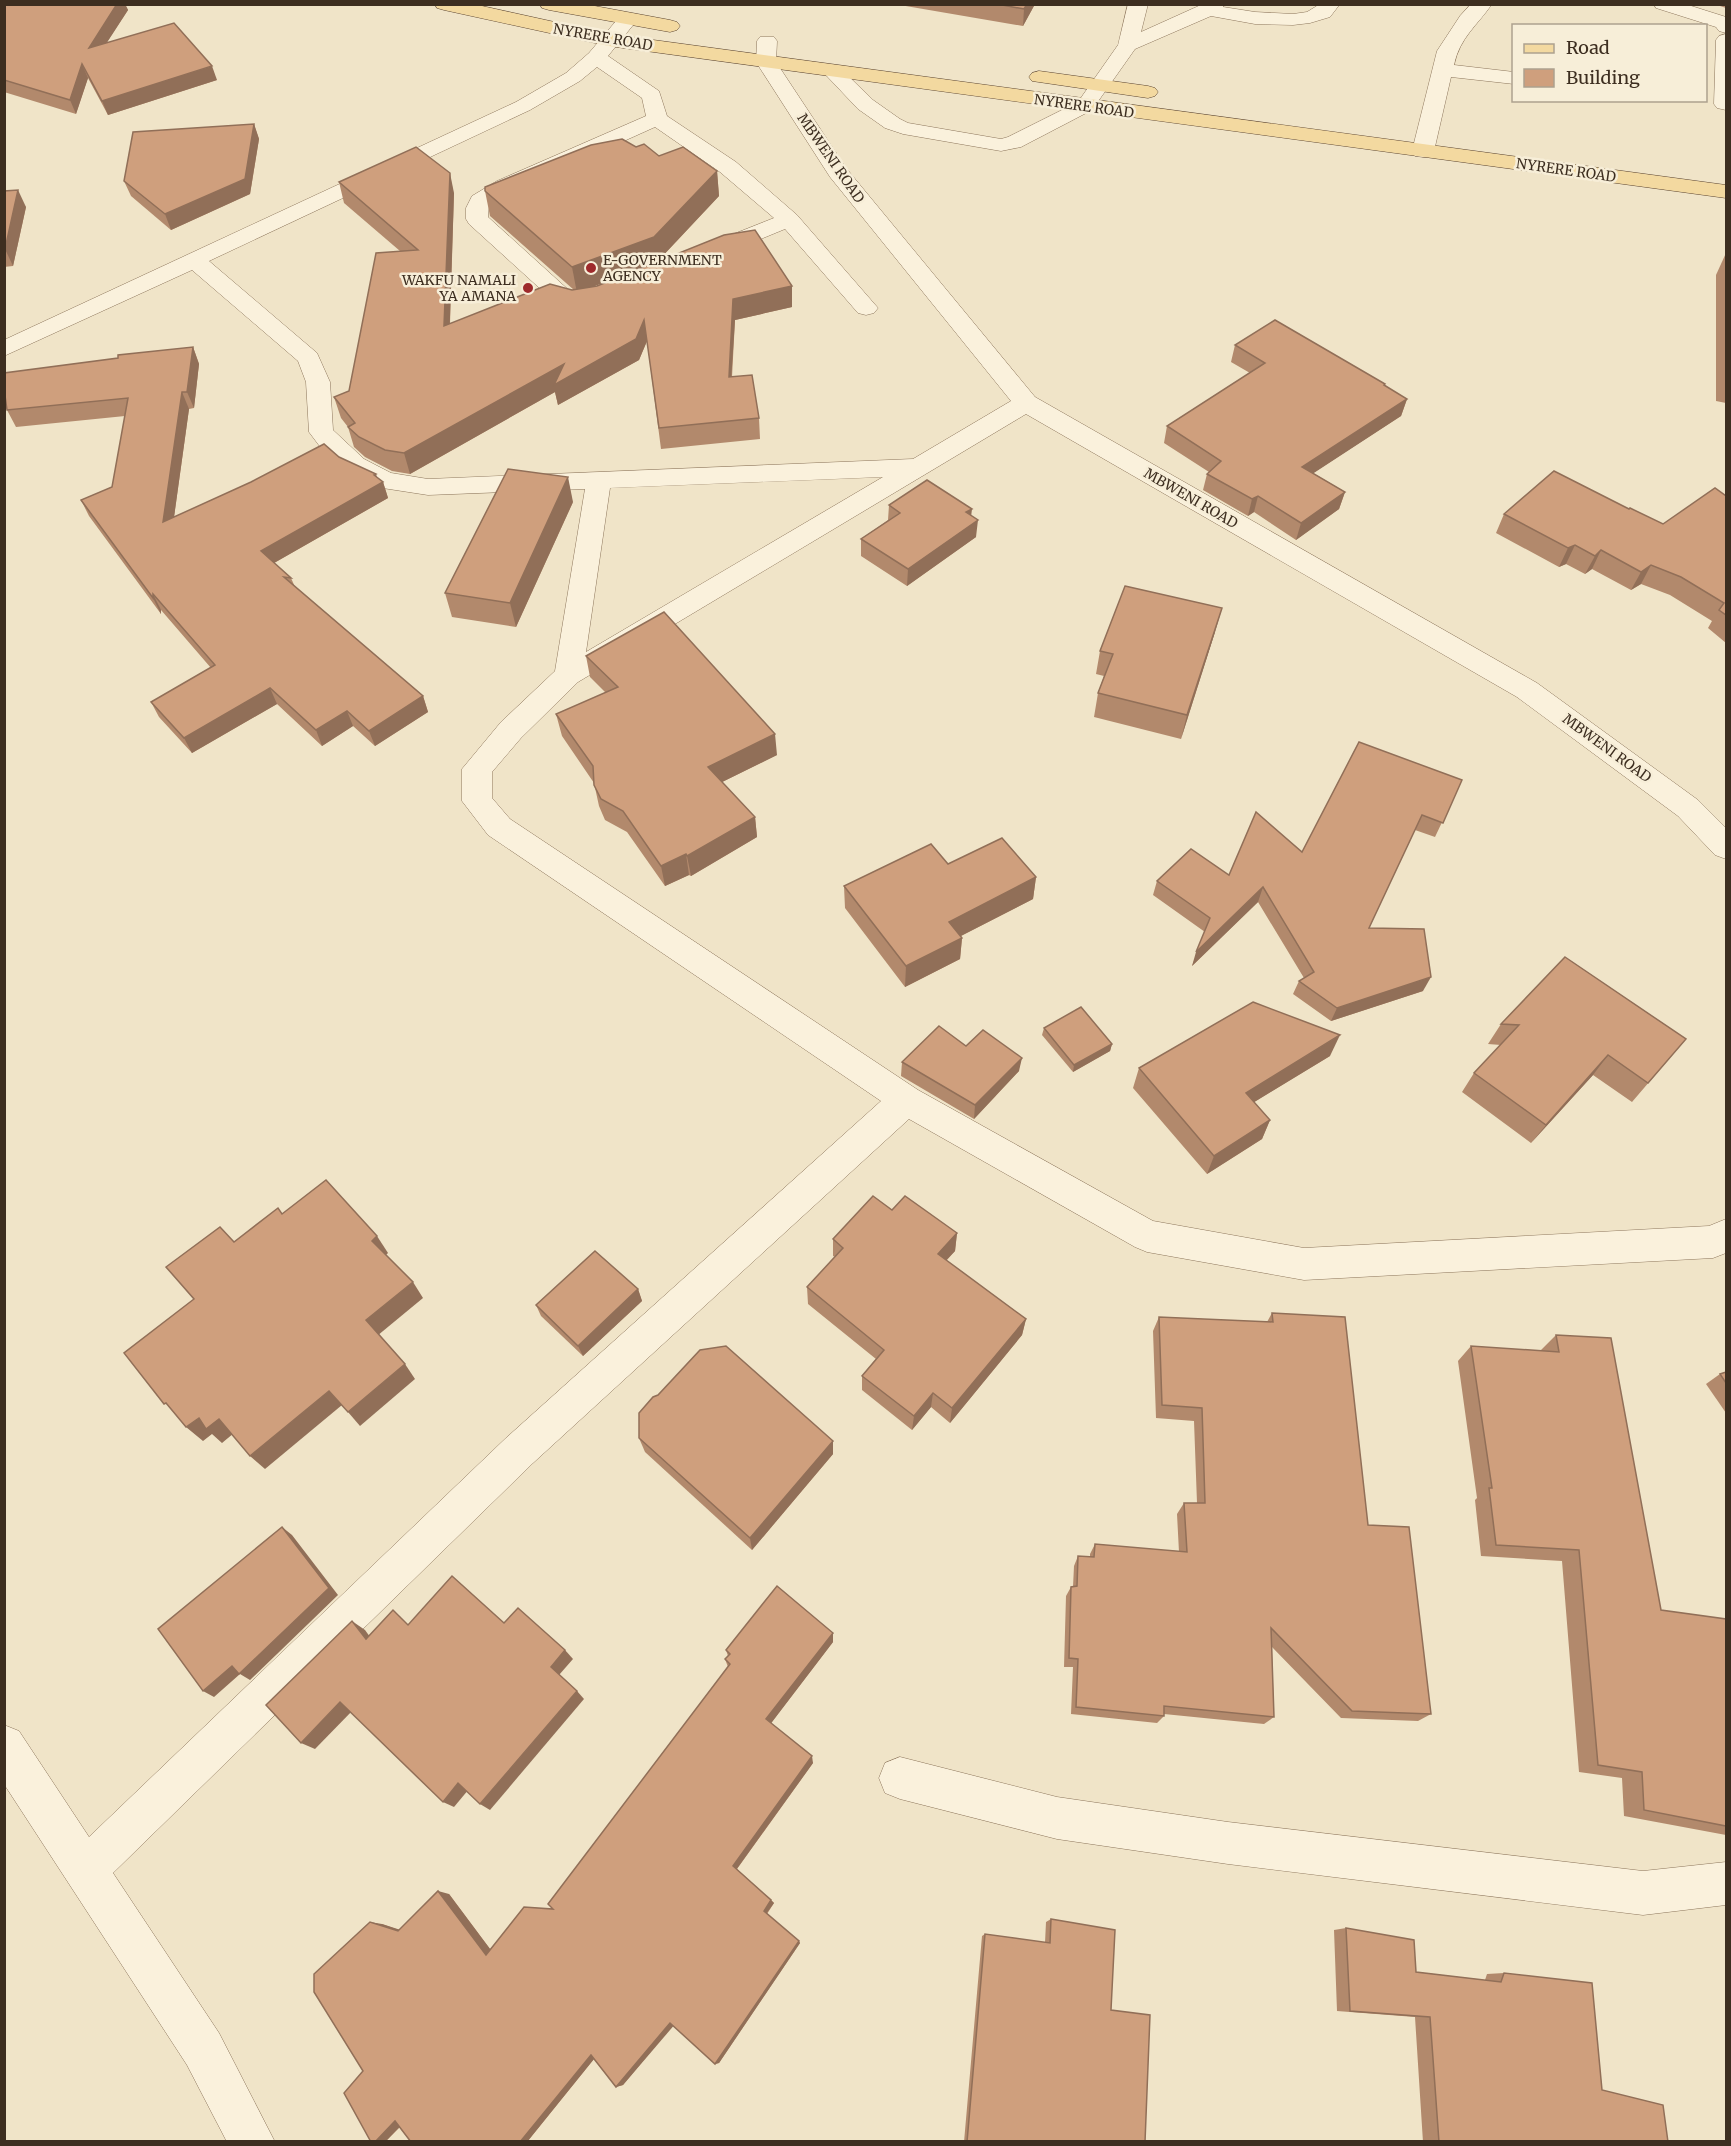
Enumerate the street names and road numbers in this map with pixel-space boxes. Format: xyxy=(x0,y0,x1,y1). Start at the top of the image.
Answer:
street label: NYRERE ROAD xyxy=(552,19,655,55)
street label: NYRERE ROAD xyxy=(1033,90,1136,122)
street label: MBWENI ROAD xyxy=(793,110,869,207)
street label: NYRERE ROAD xyxy=(1515,154,1618,186)
street label: MBWENI ROAD xyxy=(1141,464,1242,532)
street label: MBWENI ROAD xyxy=(1559,710,1655,787)

